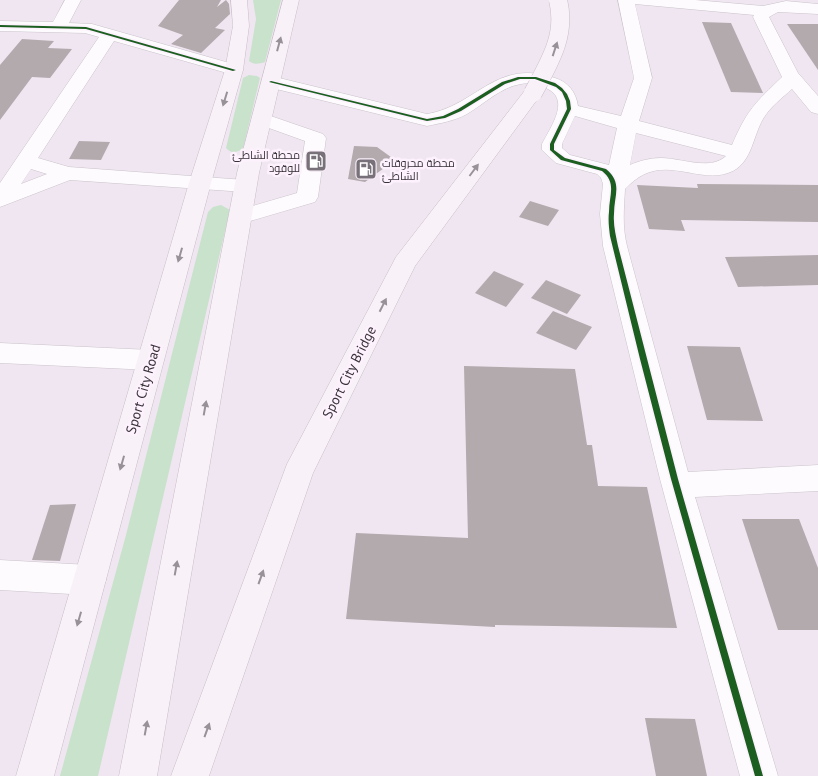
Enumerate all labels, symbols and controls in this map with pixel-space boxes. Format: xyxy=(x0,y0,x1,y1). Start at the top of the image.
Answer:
one-way arrow xyxy=(275,36,283,51)
one-way arrow xyxy=(552,42,559,57)
one-way arrow xyxy=(220,92,228,107)
place label: محطة الشاطئ للوقود xyxy=(232,148,300,175)
fuel station icon: محطة الشاطئ للوقود xyxy=(304,149,328,173)
place label: محطة محروقات الشاطئ xyxy=(382,156,455,183)
fuel station icon: محطة محروقات الشاطئ xyxy=(354,157,378,181)
one-way arrow xyxy=(468,164,479,177)
one-way arrow xyxy=(176,248,184,263)
one-way arrow xyxy=(379,298,387,312)
street label: Sport City Bridge xyxy=(318,323,380,421)
street label: Sport City Road xyxy=(122,342,164,436)
one-way arrow xyxy=(201,400,209,416)
one-way arrow xyxy=(118,455,126,470)
one-way arrow xyxy=(172,560,180,576)
one-way arrow xyxy=(257,569,265,584)
one-way arrow xyxy=(74,612,82,627)
one-way arrow xyxy=(143,720,151,736)
one-way arrow xyxy=(203,722,211,737)

